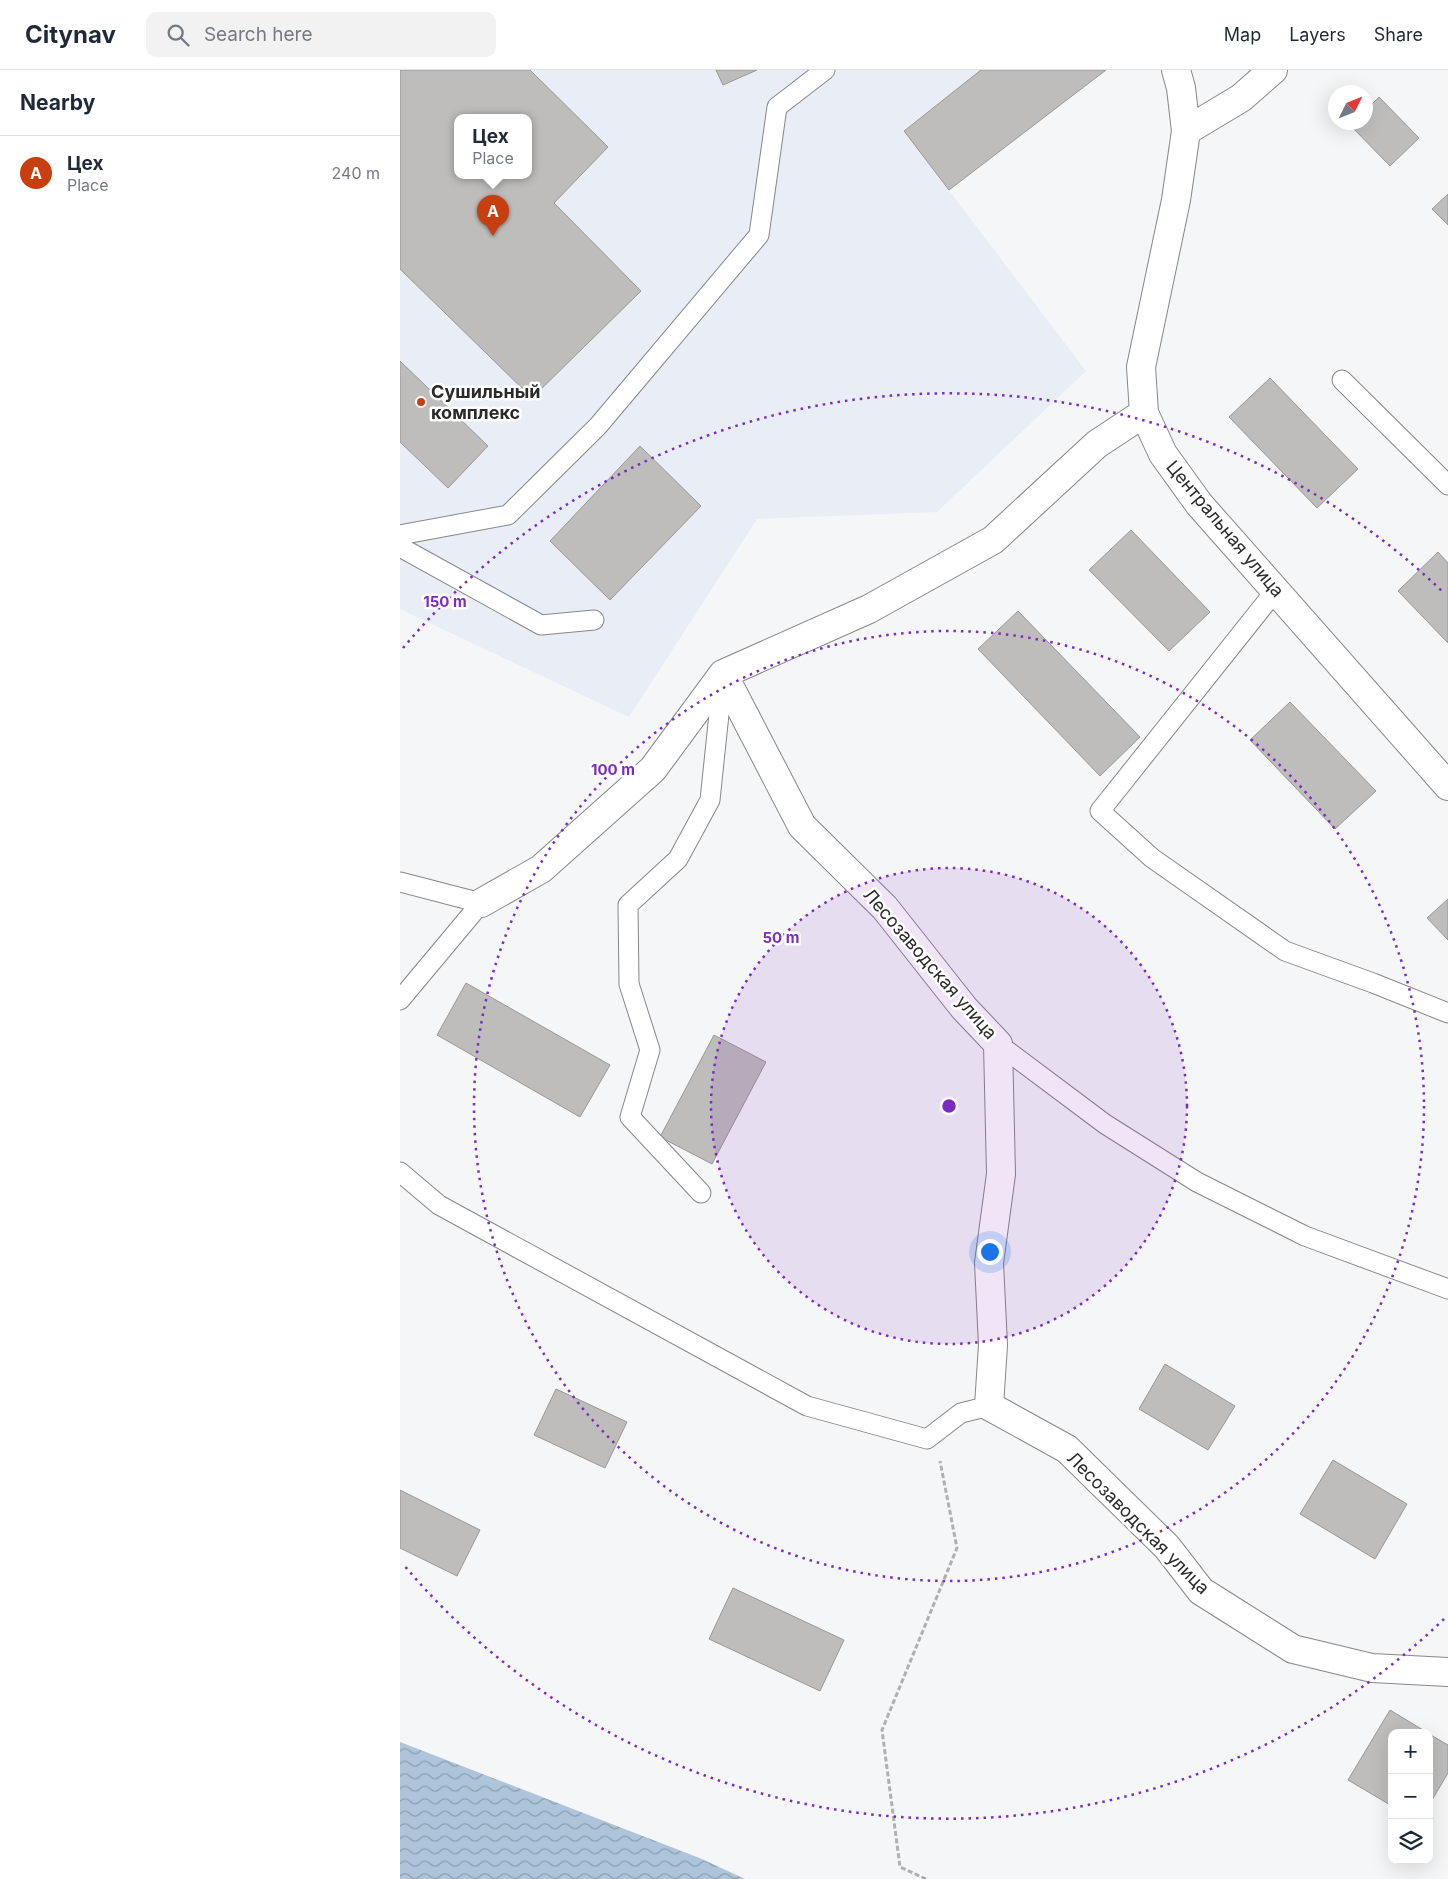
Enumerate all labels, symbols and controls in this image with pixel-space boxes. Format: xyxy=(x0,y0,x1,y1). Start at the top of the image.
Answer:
search box xyxy=(146,12,496,57)
text: Citynav xyxy=(25,20,116,49)
icon: search xyxy=(164,21,192,49)
text: Search here xyxy=(204,23,313,46)
text: Map xyxy=(1224,24,1261,45)
text: Layers xyxy=(1289,24,1346,45)
text: Share xyxy=(1374,24,1423,45)
north arrow xyxy=(1328,85,1373,130)
text: Nearby xyxy=(20,90,95,115)
popup xyxy=(454,114,532,179)
text: Цех xyxy=(472,125,509,148)
text: Place xyxy=(472,148,514,168)
text: Цех xyxy=(67,152,104,175)
text: A xyxy=(30,163,42,183)
text: 240 m xyxy=(332,163,380,183)
text: Place xyxy=(67,175,109,195)
pin: A xyxy=(477,195,509,236)
place label: Сушильный комплекс xyxy=(431,381,540,423)
marker: Сушильный комплекс xyxy=(415,396,427,408)
street label: Центральная улица xyxy=(1162,456,1289,601)
text: 150 m xyxy=(423,592,467,611)
text: 100 m xyxy=(591,760,635,779)
street label: Лесозаводская улица xyxy=(859,884,1001,1043)
text: 50 m xyxy=(763,928,799,947)
centre of rings xyxy=(940,1097,958,1115)
your location xyxy=(977,1239,1003,1265)
street label: Лесозаводская улица xyxy=(1063,1447,1214,1598)
map controls xyxy=(1388,1729,1433,1864)
button: + xyxy=(1388,1729,1433,1774)
button: − xyxy=(1388,1774,1433,1819)
button: layers xyxy=(1388,1819,1433,1864)

